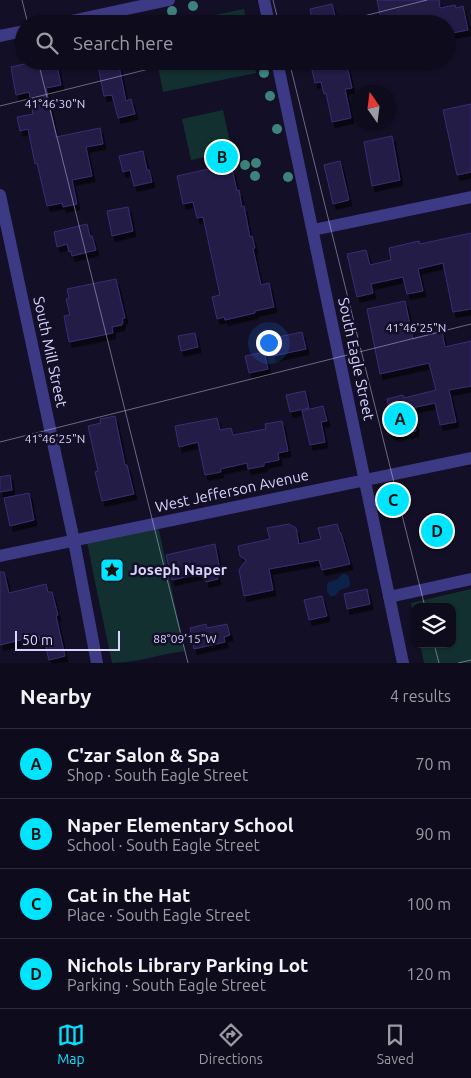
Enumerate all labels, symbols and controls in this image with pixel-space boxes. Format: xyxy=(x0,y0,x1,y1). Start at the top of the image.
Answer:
search box xyxy=(15,15,456,70)
icon: search xyxy=(33,29,61,57)
text: Search here xyxy=(73,32,173,54)
north arrow xyxy=(351,85,396,130)
text: 41°46'30"N xyxy=(25,97,85,110)
pin: B xyxy=(206,138,238,176)
street label: South Mill Street xyxy=(30,295,71,409)
street label: South Eagle Street xyxy=(335,296,378,422)
text: 41°46'25"N xyxy=(386,321,446,334)
your location xyxy=(256,330,282,356)
pin: A xyxy=(384,400,416,438)
text: 41°46'25"N xyxy=(25,432,85,445)
street label: West Jefferson Avenue xyxy=(154,466,310,515)
pin: C xyxy=(377,481,409,519)
pin: D xyxy=(421,512,453,550)
place icon: Joseph Naper xyxy=(99,557,125,583)
place label: Joseph Naper xyxy=(130,561,228,578)
map controls xyxy=(411,603,456,648)
button: layers xyxy=(411,603,456,648)
scale bar xyxy=(15,628,120,651)
text: 50 m xyxy=(22,632,53,648)
text: 88°09'15"W xyxy=(153,632,217,645)
text: Nearby xyxy=(20,684,91,708)
text: 4 results xyxy=(390,687,451,705)
text: C'zar Salon & Spa xyxy=(67,744,220,766)
text: A xyxy=(30,755,42,773)
text: 70 m xyxy=(415,755,451,773)
text: Shop · South Eagle Street xyxy=(67,766,248,784)
text: Naper Elementary School xyxy=(67,814,294,836)
text: B xyxy=(31,825,41,843)
text: 90 m xyxy=(415,825,451,843)
text: School · South Eagle Street xyxy=(67,836,260,854)
text: Cat in the Hat xyxy=(67,884,190,906)
text: C xyxy=(31,895,41,913)
text: 100 m xyxy=(406,895,451,913)
text: Place · South Eagle Street xyxy=(67,906,250,924)
text: Nichols Library Parking Lot xyxy=(67,954,308,976)
text: D xyxy=(30,965,42,983)
text: 120 m xyxy=(406,965,451,983)
text: Parking · South Eagle Street xyxy=(67,976,266,994)
tab: Map xyxy=(57,1021,85,1067)
tab: Directions xyxy=(199,1021,263,1067)
tab: Saved xyxy=(377,1021,414,1067)

